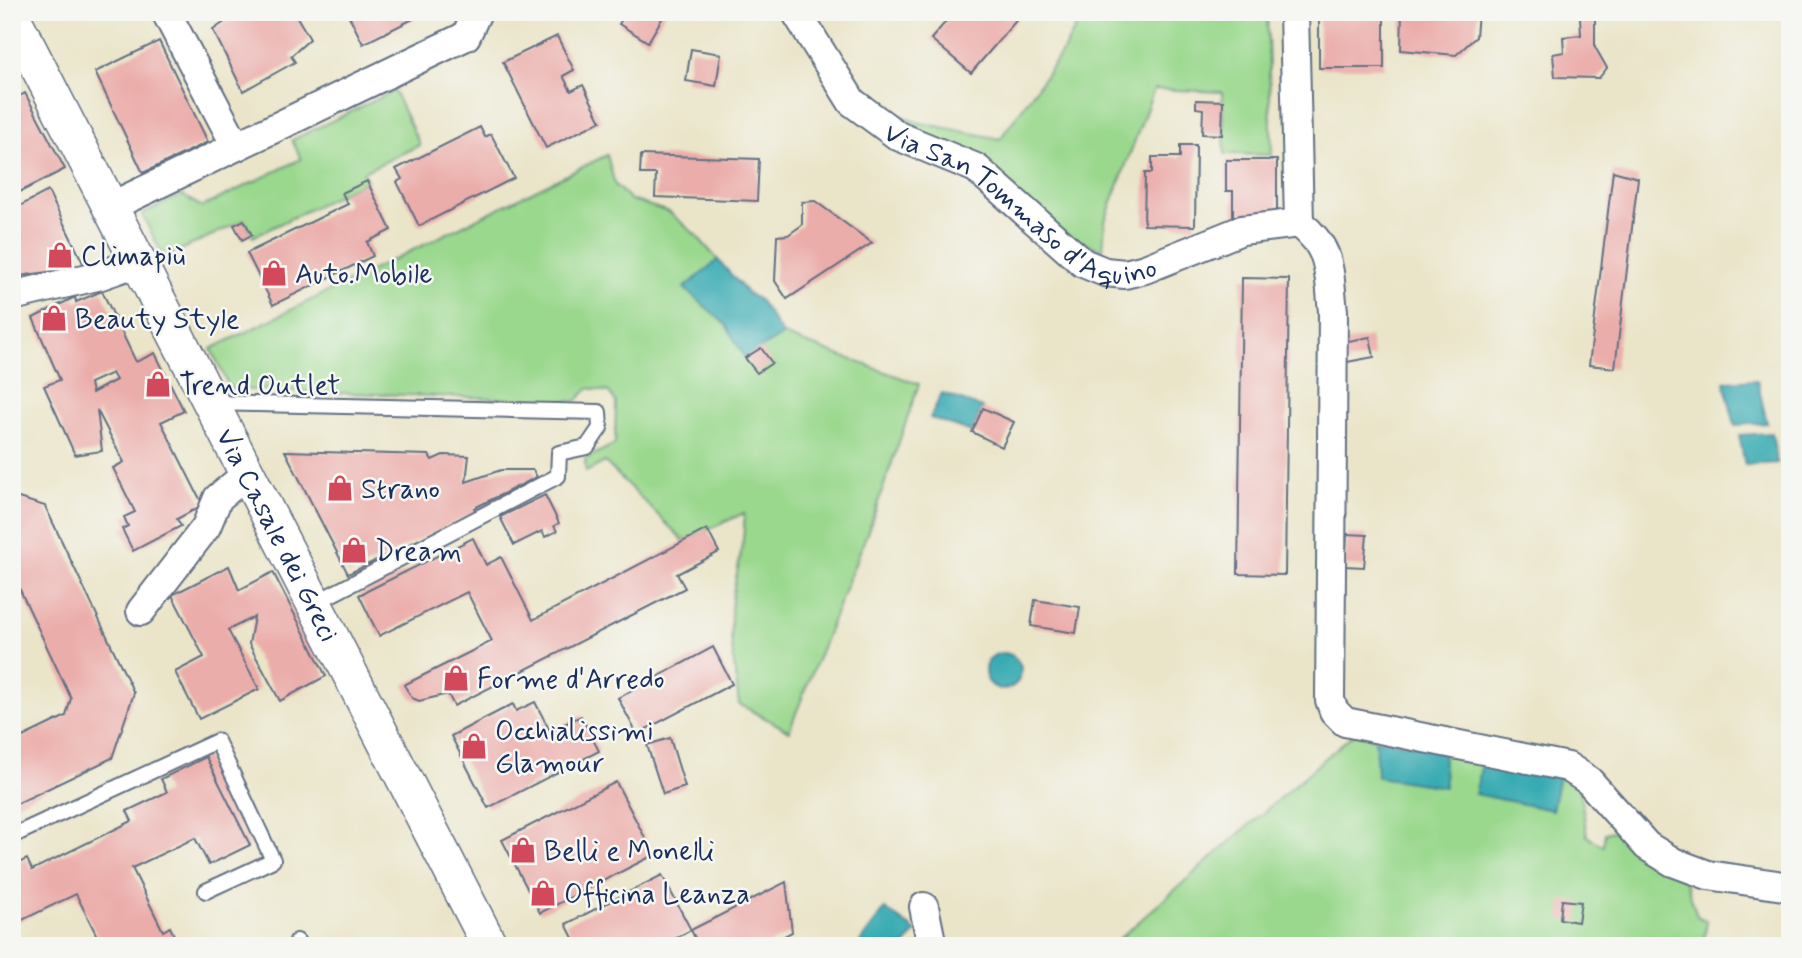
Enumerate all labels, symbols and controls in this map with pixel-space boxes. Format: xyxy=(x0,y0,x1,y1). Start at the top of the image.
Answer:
street label: Via San Tommaso d'Aquino xyxy=(875,115,1163,295)
place label: Climapiù xyxy=(81,239,185,276)
shop icon: Climapiù xyxy=(45,240,75,270)
place label: Auto.Mobile xyxy=(295,257,432,294)
shop icon: Auto.Mobile xyxy=(259,258,289,288)
place label: Beauty Style xyxy=(75,302,240,339)
shop icon: Beauty Style xyxy=(39,303,69,333)
place label: Trend Outlet xyxy=(179,368,340,405)
shop icon: Trend Outlet xyxy=(143,369,173,399)
street label: Via Casale dei Greci xyxy=(206,422,347,649)
place label: Strano xyxy=(361,472,440,509)
shop icon: Strano xyxy=(325,473,355,503)
place label: Dream xyxy=(375,534,462,571)
shop icon: Dream xyxy=(339,535,369,565)
place label: Forme d'Arredo xyxy=(477,662,665,699)
shop icon: Forme d'Arredo xyxy=(441,663,471,693)
place label: Occhialissimi Glamour xyxy=(495,714,654,783)
shop icon: Occhialissimi Glamour xyxy=(459,731,489,761)
place label: Belli e Monelli xyxy=(544,834,714,871)
shop icon: Belli e Monelli xyxy=(508,835,538,865)
place label: Officina Leanza xyxy=(564,877,750,914)
shop icon: Officina Leanza xyxy=(528,878,558,908)

